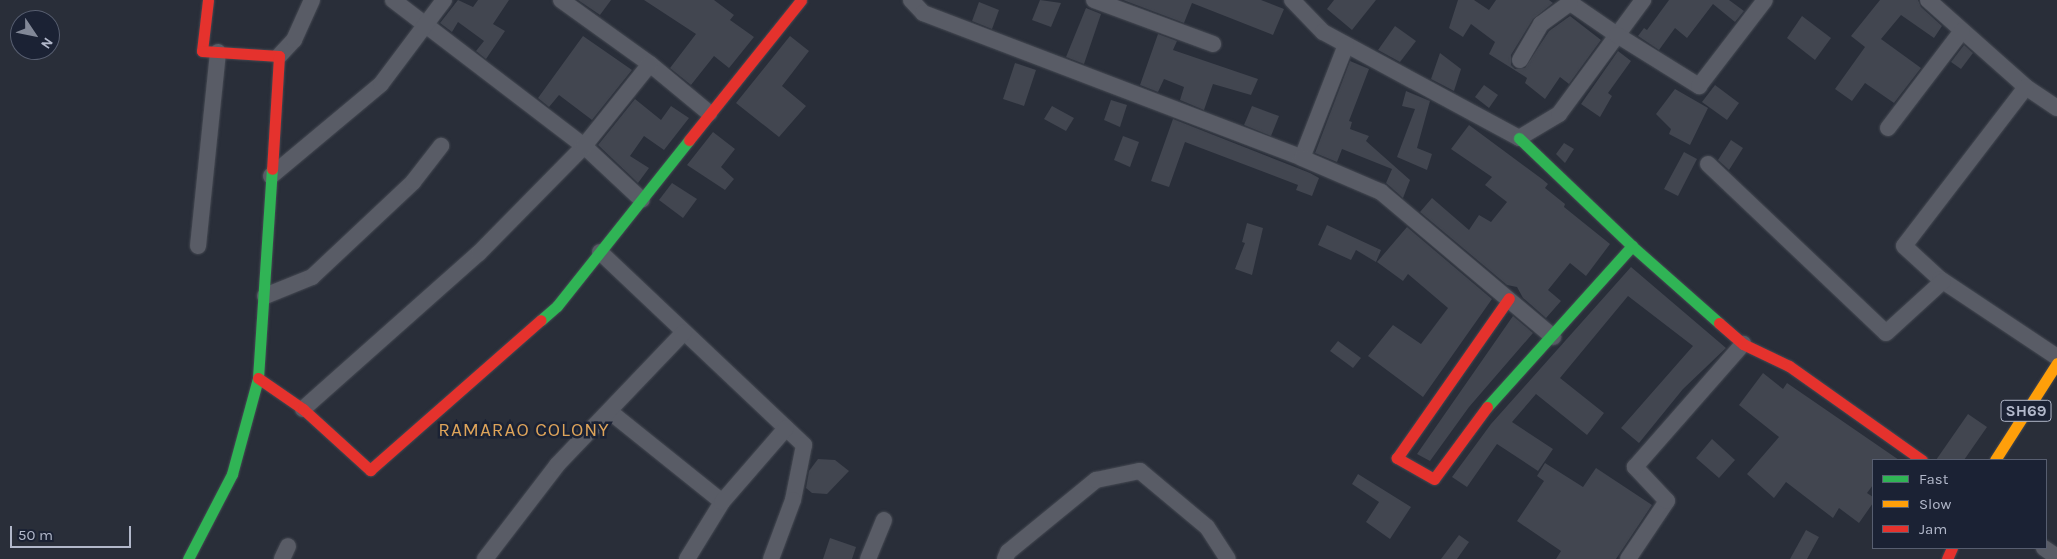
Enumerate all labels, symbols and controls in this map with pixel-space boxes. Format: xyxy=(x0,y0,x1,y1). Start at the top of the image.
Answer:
north arrow xyxy=(10,10,60,60)
text: N xyxy=(37,34,57,52)
road number: SH69 xyxy=(2000,398,2052,424)
district label: RAMARAO COLONY xyxy=(437,420,611,442)
legend xyxy=(1872,459,2047,549)
text: Fast xyxy=(1919,470,1948,488)
text: Slow xyxy=(1919,495,1951,513)
scale bar xyxy=(12,516,134,548)
text: Jam xyxy=(1919,520,1947,538)
text: 50 m xyxy=(18,526,53,544)

